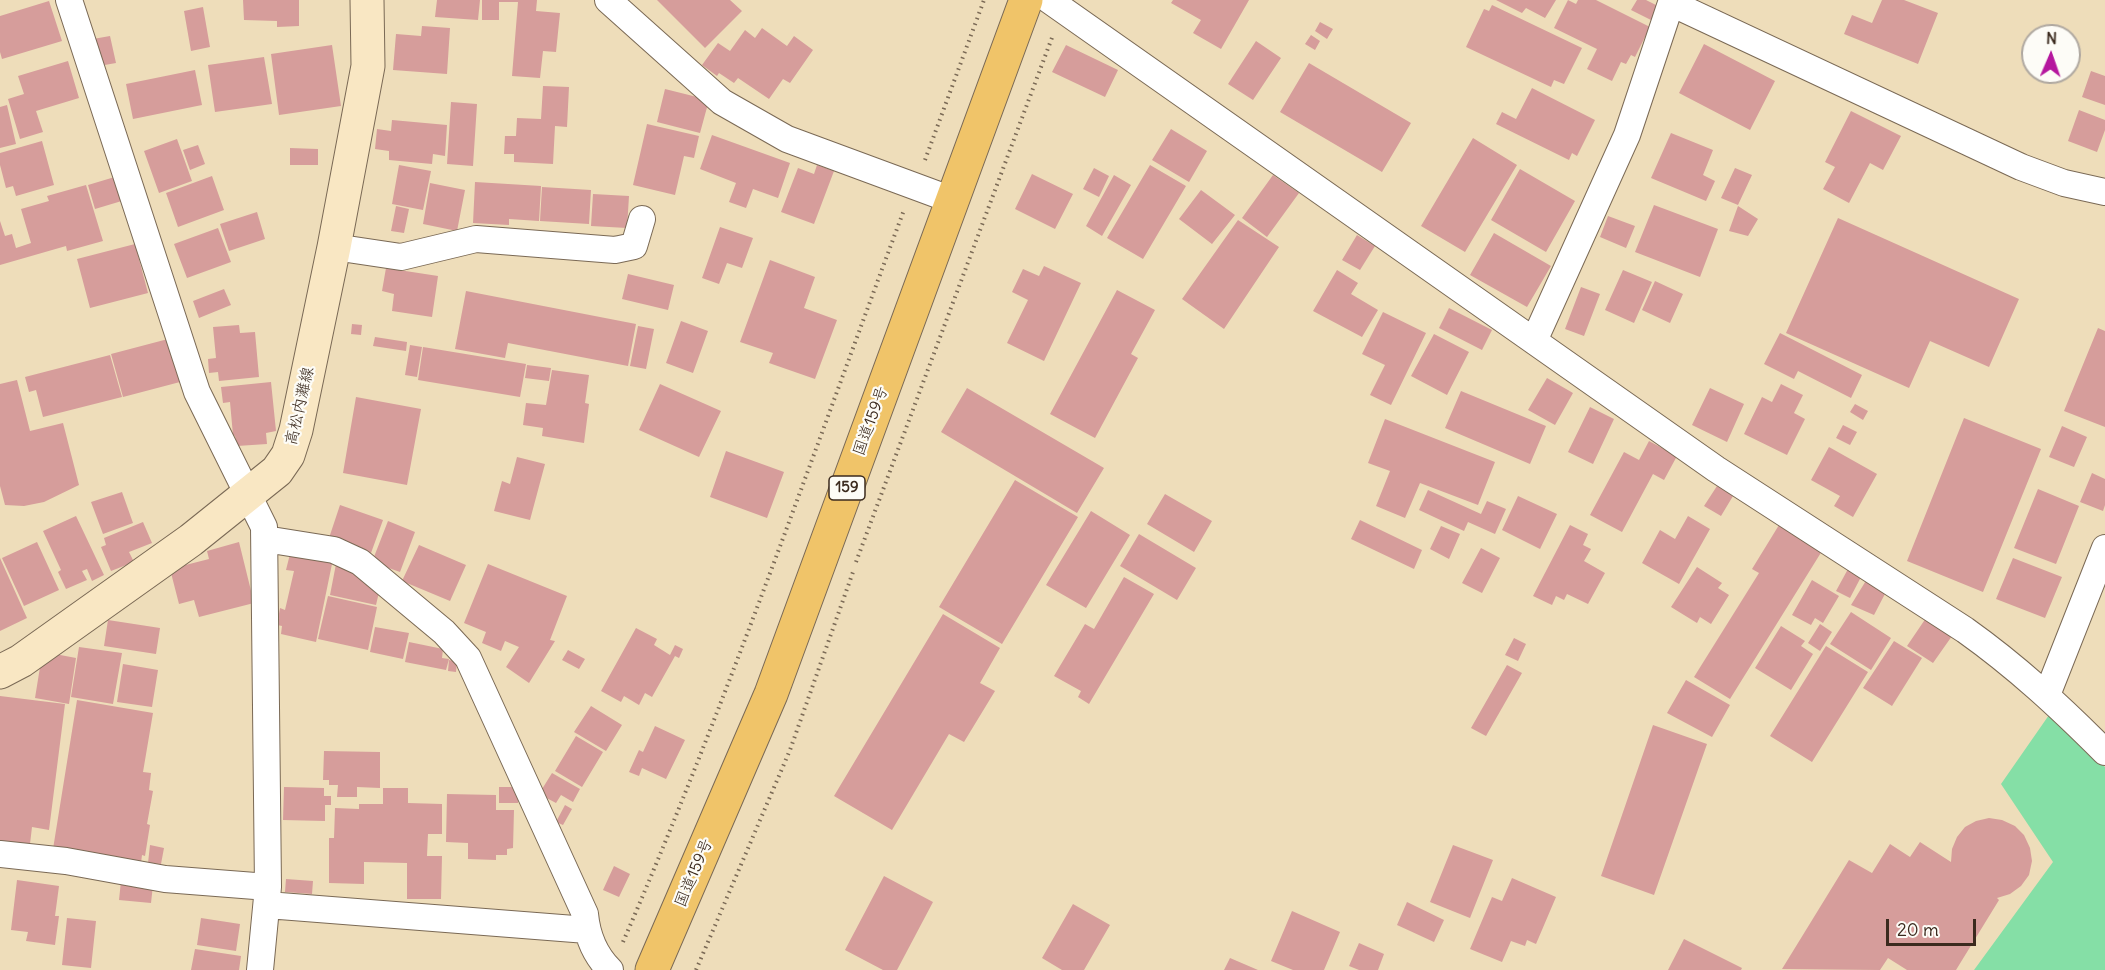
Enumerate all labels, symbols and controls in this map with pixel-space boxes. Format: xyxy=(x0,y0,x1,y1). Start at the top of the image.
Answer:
north arrow xyxy=(2021,24,2081,84)
text: N xyxy=(2046,28,2057,48)
street label: 高松内灘線 xyxy=(282,365,318,447)
street label: 国道159号 xyxy=(850,384,892,458)
road number: 159 xyxy=(829,476,865,500)
street label: 国道159号 xyxy=(671,836,717,910)
scale bar xyxy=(1889,907,1979,945)
text: 20 m xyxy=(1897,918,1939,941)

